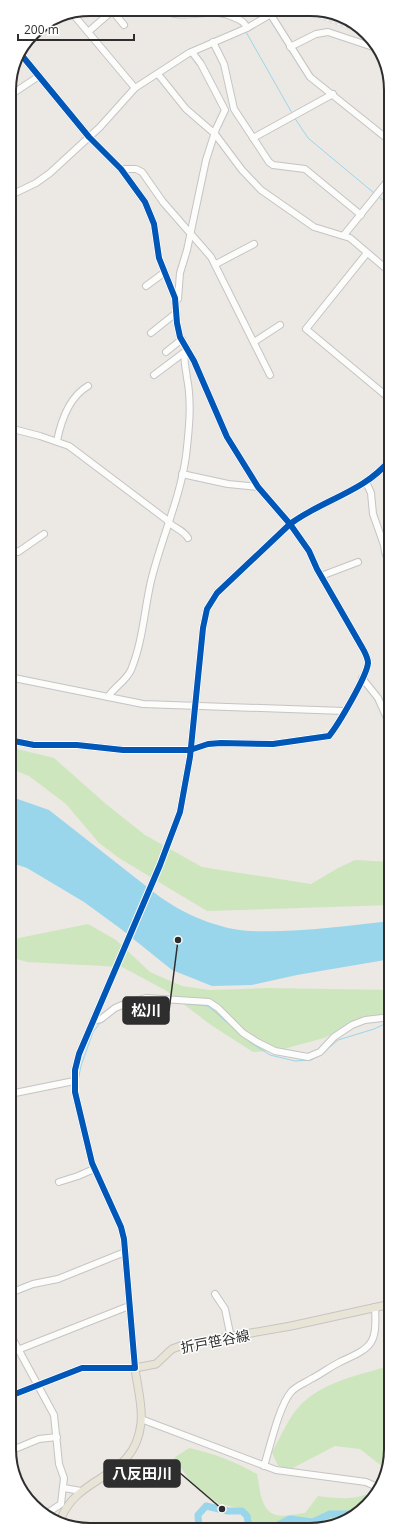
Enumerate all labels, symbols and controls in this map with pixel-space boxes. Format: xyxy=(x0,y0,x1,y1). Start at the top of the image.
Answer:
scale bar xyxy=(18,16,134,42)
text: 200 m xyxy=(24,21,59,38)
callout: 松川 xyxy=(123,997,169,1024)
text: 松川 xyxy=(131,1000,161,1020)
street label: 折戸笹谷線 xyxy=(179,1325,251,1357)
callout: 八反田川 xyxy=(104,1460,180,1487)
text: 八反田川 xyxy=(112,1463,172,1483)

